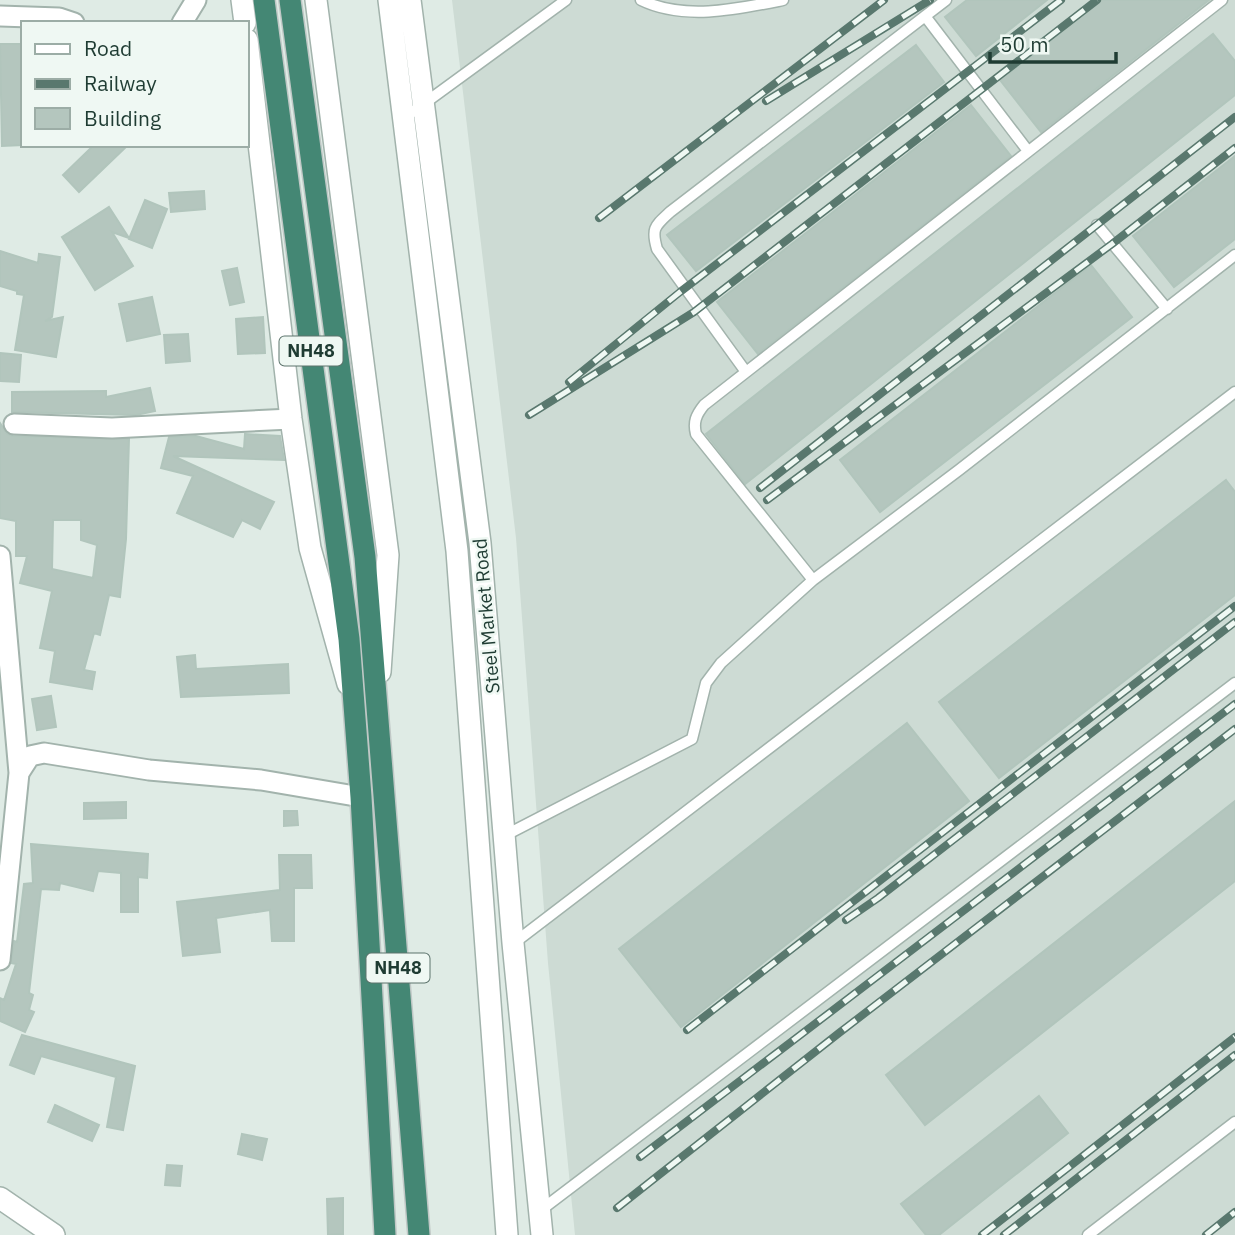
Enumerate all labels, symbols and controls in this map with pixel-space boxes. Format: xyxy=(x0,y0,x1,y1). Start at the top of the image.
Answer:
legend xyxy=(21,21,248,147)
scale bar xyxy=(990,21,1116,65)
text: 50 m xyxy=(1000,30,1049,58)
text: Road xyxy=(84,34,132,62)
text: Railway xyxy=(84,69,157,97)
text: Building xyxy=(84,104,161,132)
road number: NH48 xyxy=(280,337,342,366)
street label: Steel Market Road xyxy=(467,537,505,695)
road number: NH48 xyxy=(366,953,430,982)

